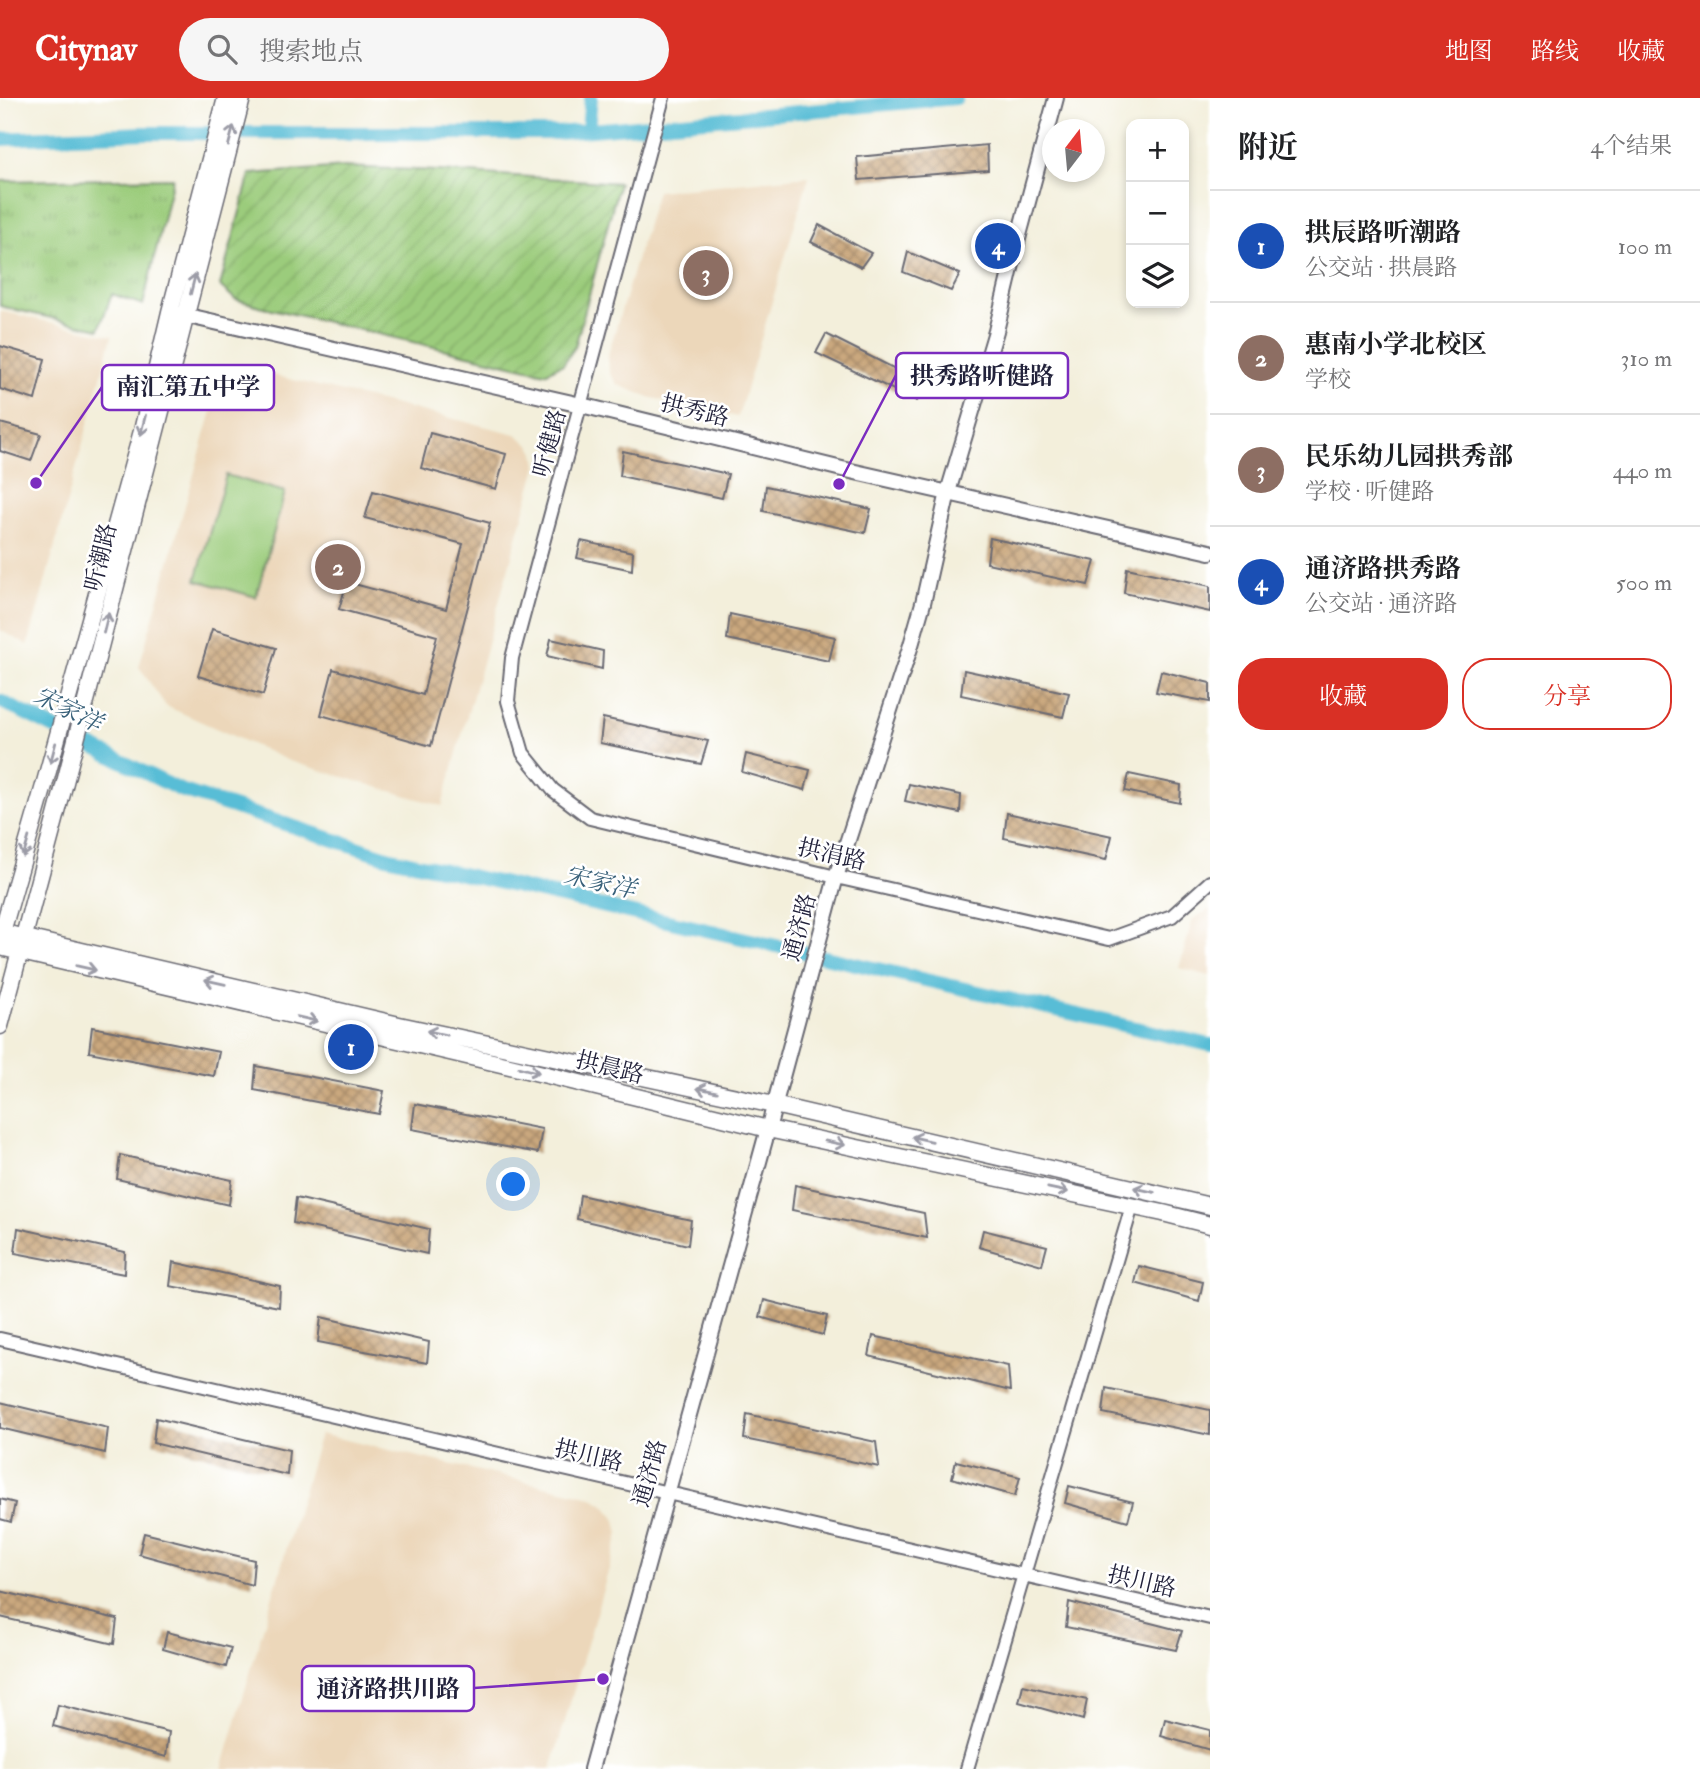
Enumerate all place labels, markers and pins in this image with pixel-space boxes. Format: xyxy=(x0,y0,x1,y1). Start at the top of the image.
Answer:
pin: 4 xyxy=(975,220,1021,272)
pin: 3 xyxy=(683,247,729,299)
callout: 拱秀路听健路 xyxy=(896,353,1068,398)
callout: 南汇第五中学 xyxy=(102,365,274,410)
pin: 2 xyxy=(315,541,361,593)
pin: 1 xyxy=(328,1021,374,1073)
callout: 通济路拱川路 xyxy=(302,1666,474,1711)

